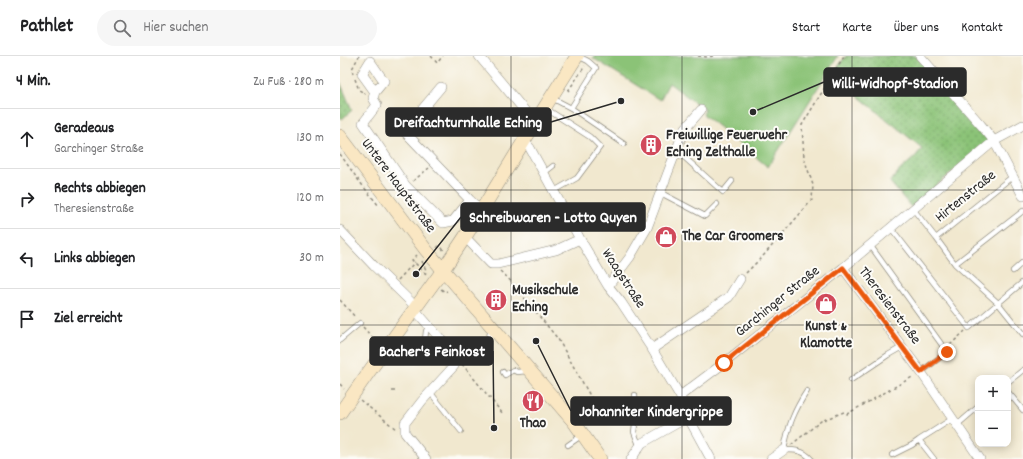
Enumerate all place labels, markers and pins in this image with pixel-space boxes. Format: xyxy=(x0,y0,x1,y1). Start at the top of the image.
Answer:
callout: Willi-Widhopf-Stadion xyxy=(824,68,966,96)
callout: Dreifachturnhalle Eching xyxy=(386,108,551,136)
place label: Freiwillige Feuerwehr Eching Zelthalle xyxy=(666,125,788,164)
building icon: Freiwillige Feuerwehr Eching Zelthalle xyxy=(638,132,664,158)
callout: Schreibwaren - Lotto Quyen xyxy=(461,203,645,231)
shop icon: The Car Groomers xyxy=(653,224,679,250)
place label: The Car Groomers xyxy=(682,226,784,248)
place label: Musikschule Eching xyxy=(512,280,579,319)
building icon: Musikschule Eching xyxy=(483,287,509,313)
shop icon: Kunst & Klamotte xyxy=(813,291,839,317)
place label: Kunst & Klamotte xyxy=(800,316,852,355)
callout: Bacher's Feinkost xyxy=(370,337,493,365)
restaurant icon: Thao xyxy=(520,388,546,414)
callout: Johanniter Kindergrippe xyxy=(571,397,731,425)
place label: Thao xyxy=(520,413,547,435)

